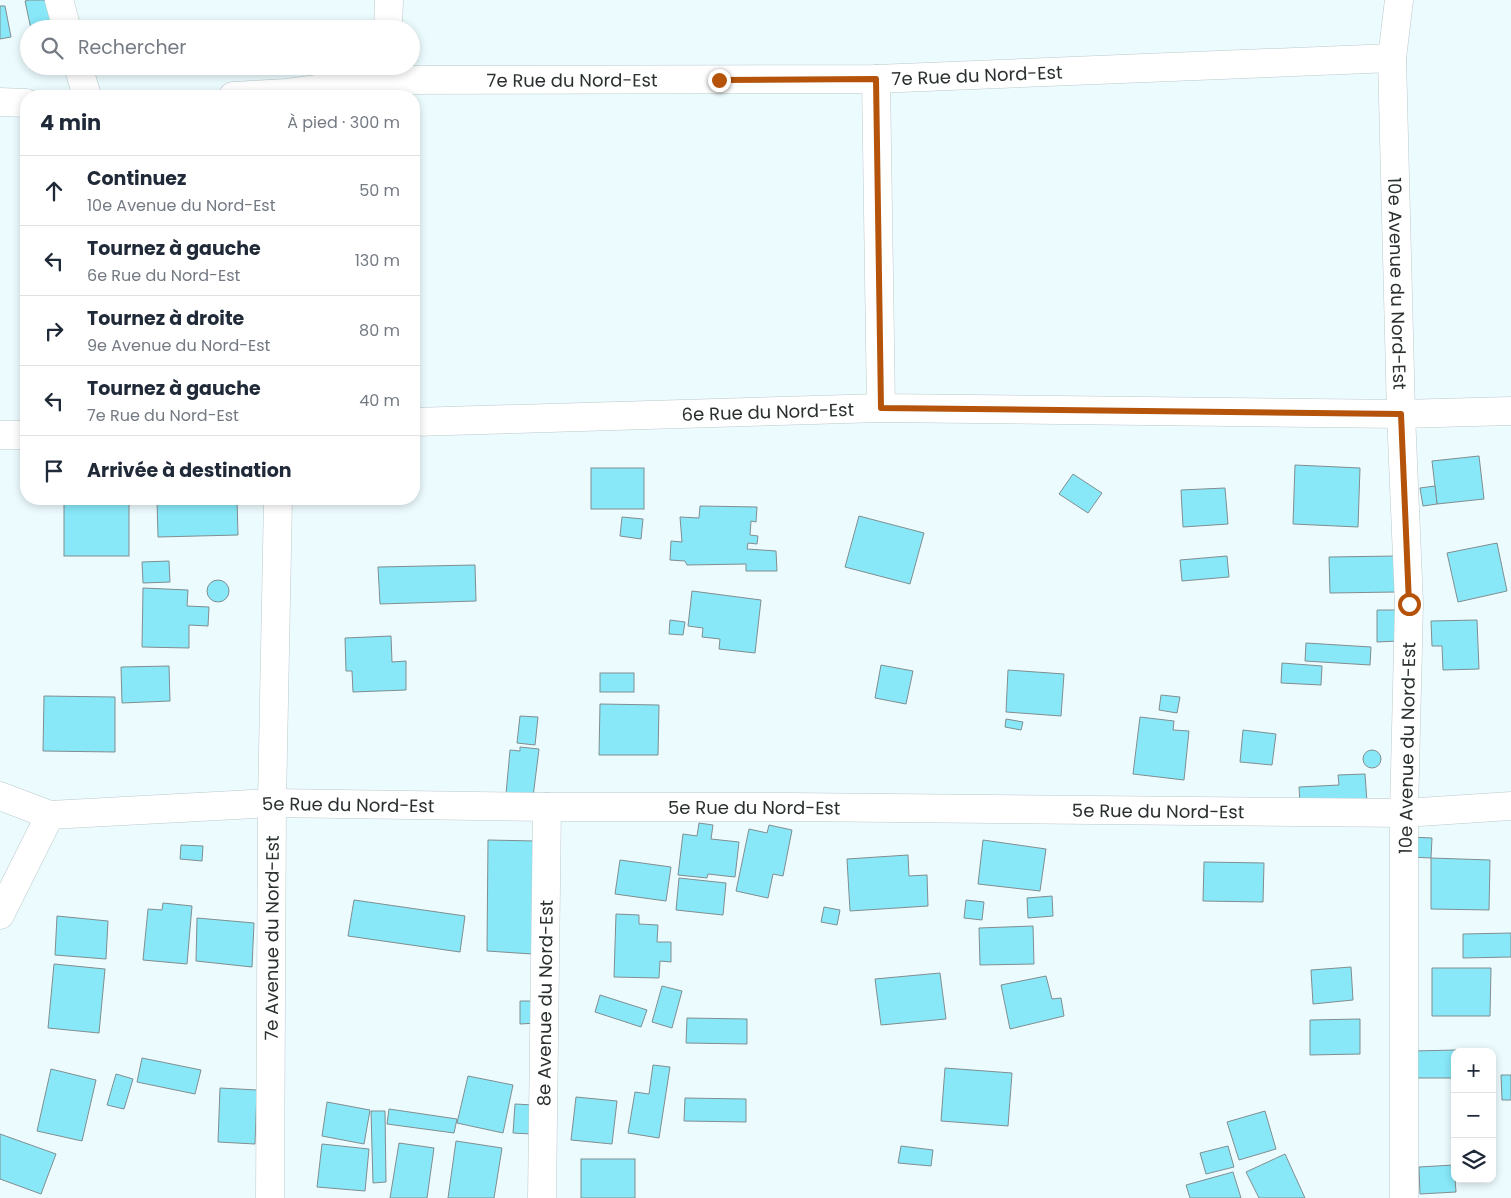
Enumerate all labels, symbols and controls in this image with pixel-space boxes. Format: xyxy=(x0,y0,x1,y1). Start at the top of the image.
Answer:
search box xyxy=(20,20,420,75)
icon: search xyxy=(38,34,66,62)
text: Rechercher xyxy=(78,34,186,61)
street label: 7e Rue du Nord-Est xyxy=(891,59,1063,91)
street label: 7e Rue du Nord-Est xyxy=(487,67,658,92)
route end xyxy=(708,69,731,92)
text: 4 min xyxy=(40,108,101,137)
text: À pied · 300 m xyxy=(287,111,400,134)
text: Continuez xyxy=(87,165,186,192)
icon: ahead xyxy=(40,177,68,205)
street label: 10e Avenue du Nord-Est xyxy=(1383,177,1413,390)
text: 50 m xyxy=(359,179,400,202)
text: 10e Avenue du Nord-Est xyxy=(87,194,276,217)
text: Tournez à gauche xyxy=(87,235,261,262)
icon: left xyxy=(40,247,68,275)
text: 130 m xyxy=(355,249,400,272)
text: 6e Rue du Nord-Est xyxy=(87,264,240,287)
text: Tournez à droite xyxy=(87,305,244,332)
icon: right xyxy=(40,317,68,345)
text: 80 m xyxy=(359,319,400,342)
text: 9e Avenue du Nord-Est xyxy=(87,334,270,357)
text: Tournez à gauche xyxy=(87,375,261,402)
icon: left xyxy=(40,387,68,415)
text: 40 m xyxy=(359,389,400,412)
street label: 6e Rue du Nord-Est xyxy=(681,396,854,426)
text: 7e Rue du Nord-Est xyxy=(87,404,239,427)
icon: arrive xyxy=(40,457,68,485)
text: Arrivée à destination xyxy=(87,457,292,484)
route start xyxy=(1398,593,1421,616)
street label: 10e Avenue du Nord-Est xyxy=(1393,642,1421,854)
street label: 5e Rue du Nord-Est xyxy=(261,790,435,818)
street label: 5e Rue du Nord-Est xyxy=(668,795,841,820)
street label: 5e Rue du Nord-Est xyxy=(1072,797,1245,824)
street label: 7e Avenue du Nord-Est xyxy=(258,835,284,1041)
street label: 8e Avenue du Nord-Est xyxy=(531,900,558,1106)
map controls xyxy=(1451,1048,1496,1183)
button: + xyxy=(1451,1048,1496,1093)
button: − xyxy=(1451,1093,1496,1138)
button: layers xyxy=(1451,1138,1496,1183)

